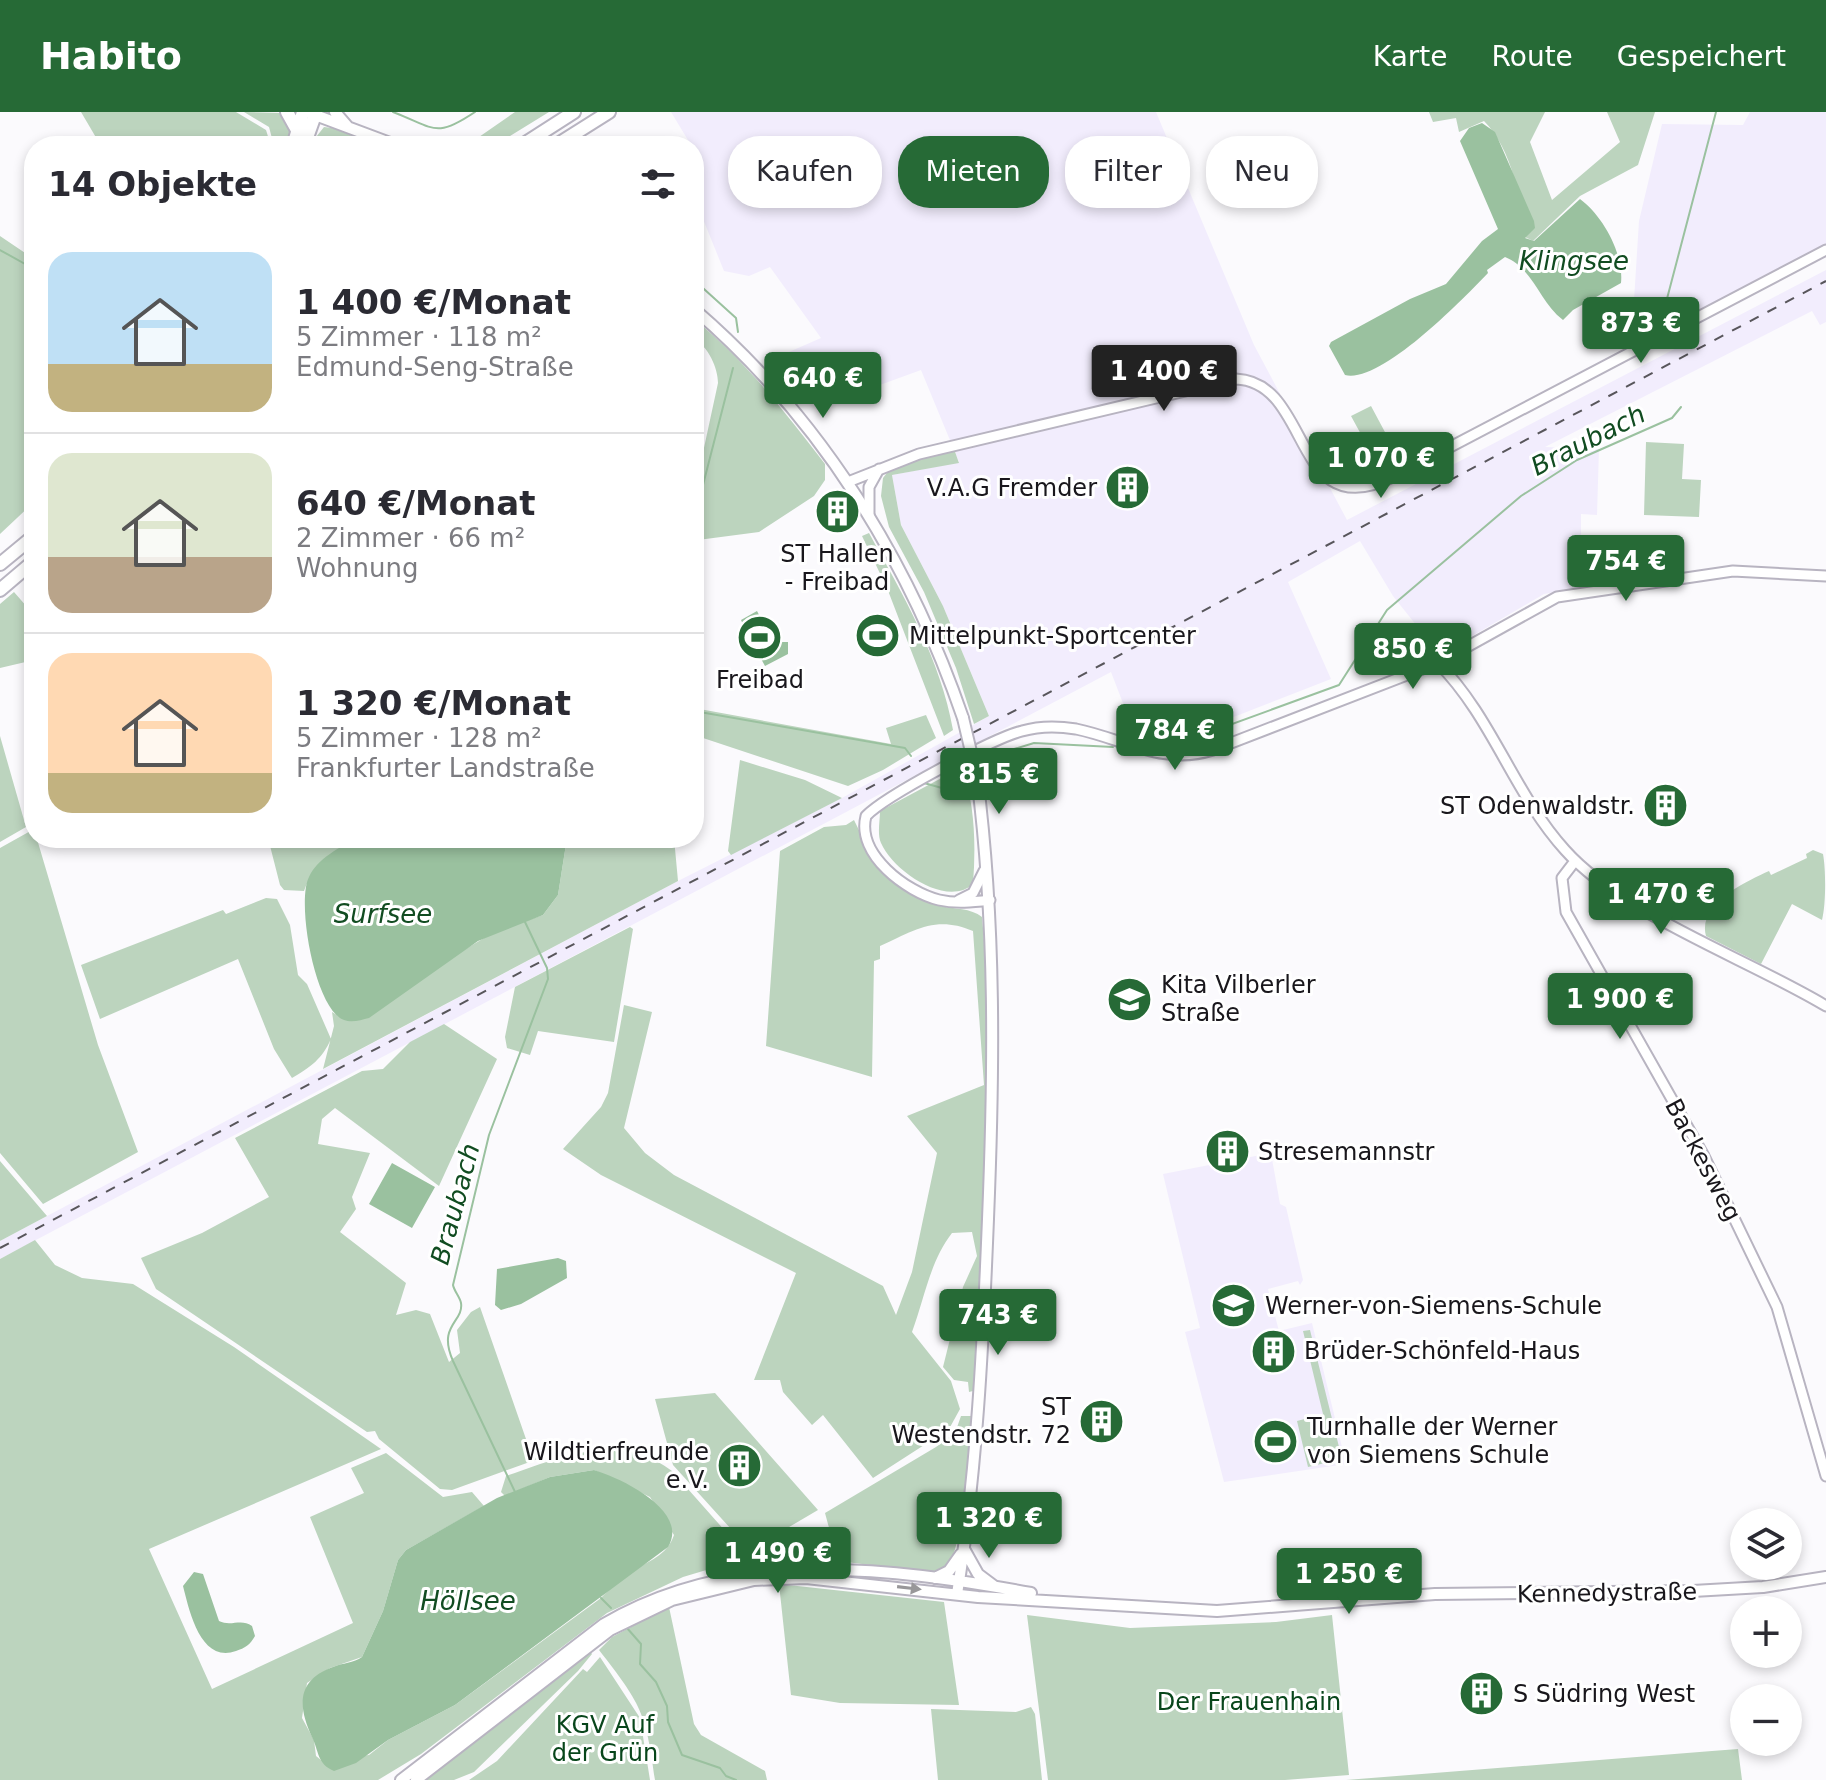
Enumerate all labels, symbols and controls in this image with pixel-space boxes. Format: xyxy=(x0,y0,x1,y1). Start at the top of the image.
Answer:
text: Habito xyxy=(40,34,182,78)
text: Karte xyxy=(1373,40,1448,73)
text: Route xyxy=(1492,40,1573,73)
text: Gespeichert xyxy=(1617,40,1786,73)
chip: Kaufen xyxy=(728,136,882,208)
chip: Mieten xyxy=(898,136,1049,208)
chip: Filter xyxy=(1065,136,1190,208)
chip: Neu xyxy=(1206,136,1318,208)
icon: filters xyxy=(636,162,680,206)
text: 14 Objekte xyxy=(48,164,257,204)
water label: Klingsee xyxy=(1519,246,1629,276)
text: 1 400 €/Monat xyxy=(296,282,571,322)
icon: home xyxy=(112,284,208,380)
pin: 873 € xyxy=(1585,297,1697,365)
text: 873 € xyxy=(1600,308,1682,338)
text: 5 Zimmer · 118 m² xyxy=(296,322,542,352)
pin: 1 400 € xyxy=(1090,345,1238,413)
text: Edmund-Seng-Straße xyxy=(296,352,574,382)
pin: 640 € xyxy=(767,352,879,420)
text: 1 400 € xyxy=(1110,356,1218,386)
text: 640 € xyxy=(782,363,864,393)
water label: Braubach xyxy=(1526,398,1650,482)
pin: 1 070 € xyxy=(1307,432,1455,500)
text: 1 070 € xyxy=(1327,443,1435,473)
building icon: V.A.G Fremder xyxy=(1104,464,1152,512)
place label: V.A.G Fremder xyxy=(927,474,1097,502)
text: 640 €/Monat xyxy=(296,483,535,523)
icon: home xyxy=(112,485,208,581)
building icon: ST Hallen - Freibad xyxy=(813,488,861,536)
text: 2 Zimmer · 66 m² xyxy=(296,523,525,553)
pin: 754 € xyxy=(1570,535,1682,603)
place label: ST Hallen - Freibad xyxy=(780,540,894,596)
text: 754 € xyxy=(1585,546,1667,576)
text: Wohnung xyxy=(296,553,419,583)
sports icon: Mittelpunkt-Sportcenter xyxy=(854,612,902,660)
sports icon: Freibad xyxy=(736,614,784,662)
place label: Mittelpunkt-Sportcenter xyxy=(909,622,1196,650)
pin: 850 € xyxy=(1357,623,1469,691)
text: 850 € xyxy=(1372,634,1454,664)
place label: Freibad xyxy=(716,666,804,694)
text: 1 320 €/Monat xyxy=(296,683,571,723)
icon: home xyxy=(112,685,208,781)
pin: 784 € xyxy=(1119,704,1231,772)
text: 784 € xyxy=(1134,715,1216,745)
text: 5 Zimmer · 128 m² xyxy=(296,723,542,753)
pin: 815 € xyxy=(943,748,1055,816)
text: Frankfurter Landstraße xyxy=(296,753,595,783)
text: 815 € xyxy=(958,759,1040,789)
building icon: ST Odenwaldstr. xyxy=(1642,782,1690,830)
place label: ST Odenwaldstr. xyxy=(1440,792,1635,820)
pin: 1 470 € xyxy=(1587,868,1735,936)
text: 1 470 € xyxy=(1607,879,1715,909)
water label: Surfsee xyxy=(334,899,432,929)
place label: Kita Vilberler Straße xyxy=(1161,971,1316,1027)
pin: 1 900 € xyxy=(1546,973,1694,1041)
school or university icon: Kita Vilberler Straße xyxy=(1106,975,1154,1023)
text: 1 900 € xyxy=(1566,984,1674,1014)
street label: Backesweg xyxy=(1659,1094,1747,1226)
building icon: Stresemannstr xyxy=(1203,1128,1251,1176)
place label: Stresemannstr xyxy=(1258,1138,1434,1166)
water label: Braubach xyxy=(424,1140,486,1268)
school or university icon: Werner-von-Siemens-Schule xyxy=(1210,1282,1258,1330)
pin: 743 € xyxy=(942,1289,1054,1357)
place label: Werner-von-Siemens-Schule xyxy=(1265,1292,1602,1320)
text: 743 € xyxy=(957,1300,1039,1330)
building icon: Brüder-Schönfeld-Haus xyxy=(1249,1327,1297,1375)
place label: Brüder-Schönfeld-Haus xyxy=(1304,1337,1580,1365)
place label: ST Westendstr. 72 xyxy=(891,1393,1071,1449)
building icon: ST Westendstr. 72 xyxy=(1078,1397,1126,1445)
place label: Turnhalle der Werner von Siemens Schule xyxy=(1306,1413,1558,1469)
sports icon: Turnhalle der Werner von Siemens Schule xyxy=(1252,1417,1300,1465)
place label: Wildtierfreunde e.V. xyxy=(524,1438,709,1494)
building icon: Wildtierfreunde e.V. xyxy=(716,1442,764,1490)
pin: 1 320 € xyxy=(915,1492,1063,1560)
text: 1 320 € xyxy=(935,1503,1043,1533)
map controls xyxy=(1730,1508,1802,1756)
button: layers xyxy=(1730,1508,1802,1580)
pin: 1 490 € xyxy=(704,1527,852,1595)
text: 1 490 € xyxy=(724,1538,832,1568)
pin: 1 250 € xyxy=(1275,1548,1423,1616)
text: 1 250 € xyxy=(1295,1559,1403,1589)
street label: Kennedystraße xyxy=(1517,1577,1697,1609)
one-way arrow xyxy=(897,1582,922,1595)
water label: Höllsee xyxy=(420,1586,516,1616)
button: + xyxy=(1730,1596,1802,1668)
building icon: S Südring West xyxy=(1458,1670,1506,1718)
place label: S Südring West xyxy=(1513,1680,1695,1708)
button: − xyxy=(1730,1684,1802,1756)
park label: Der Frauenhain xyxy=(1157,1688,1341,1716)
park label: KGV Auf der Grün xyxy=(552,1711,658,1767)

